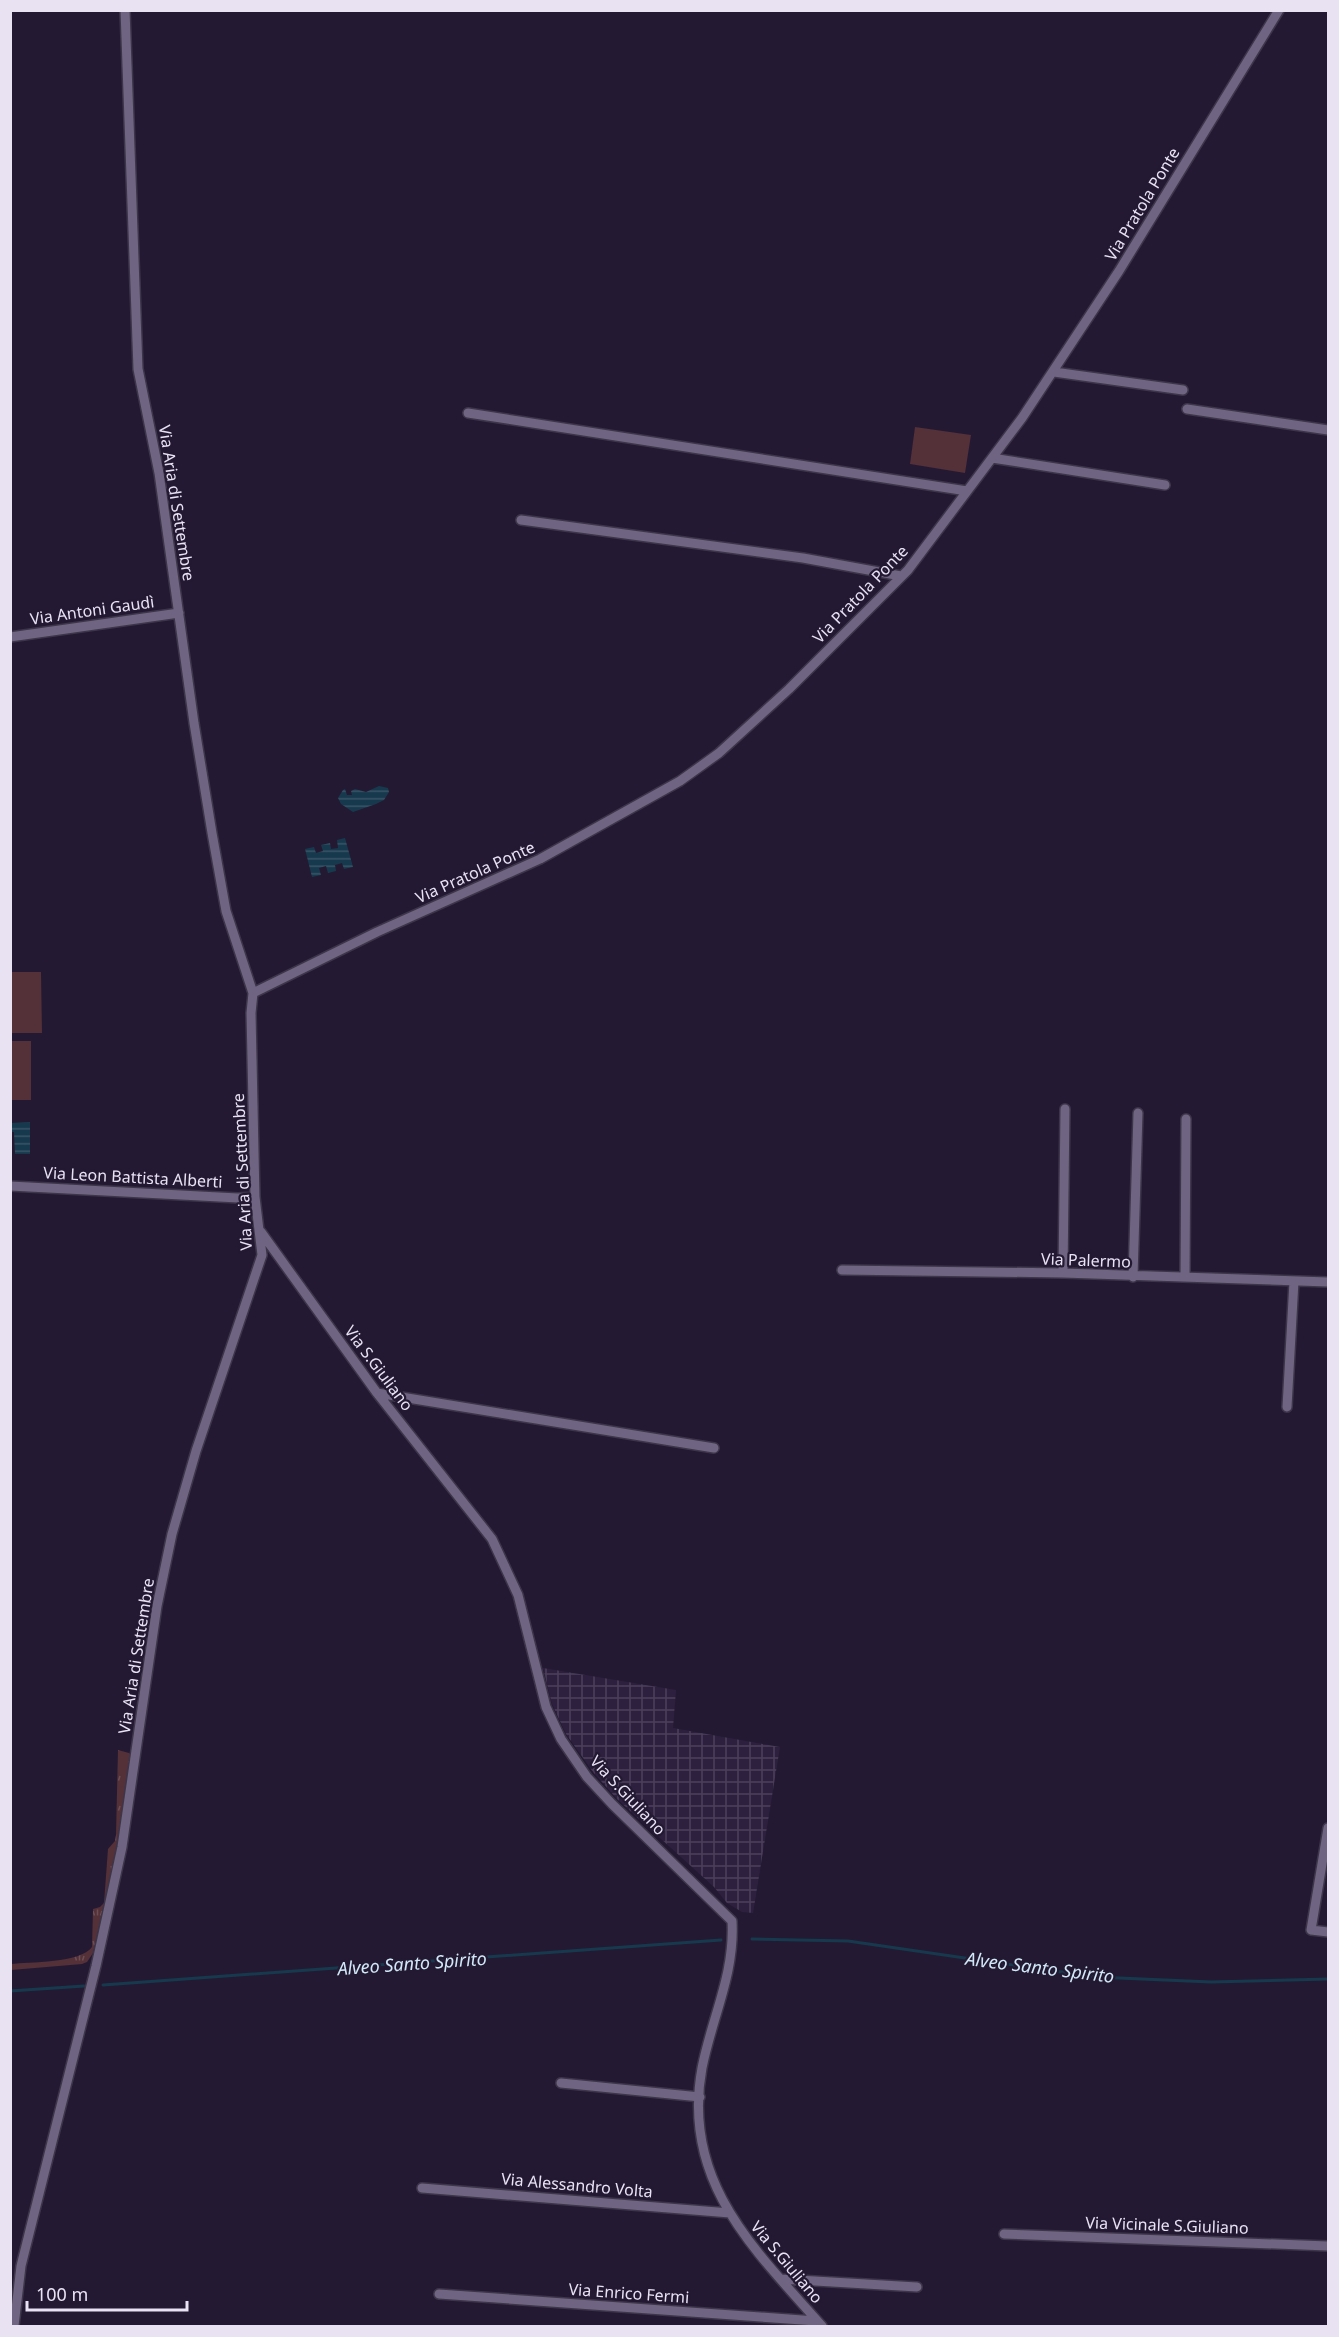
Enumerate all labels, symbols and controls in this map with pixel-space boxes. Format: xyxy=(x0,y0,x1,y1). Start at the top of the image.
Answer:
street label: Via Pratola Ponte xyxy=(1099,143,1185,265)
street label: Via Aria di Settembre xyxy=(154,423,200,583)
street label: Via Pratola Ponte xyxy=(807,540,913,648)
street label: Via Antoni Gaudì xyxy=(29,590,155,630)
street label: Via Pratola Ponte xyxy=(412,836,538,908)
street label: Via Aria di Settembre xyxy=(227,1093,257,1251)
street label: Via Leon Battista Alberti xyxy=(43,1161,223,1193)
street label: Via Palermo xyxy=(1041,1247,1131,1273)
street label: Via S.Giuliano xyxy=(340,1321,418,1415)
street label: Via Aria di Settembre xyxy=(113,1576,159,1736)
street label: Via S.Giuliano xyxy=(585,1750,671,1840)
water label: Alveo Santo Spirito xyxy=(335,1946,487,1980)
water label: Alveo Santo Spirito xyxy=(962,1946,1116,1988)
street label: Via Alessandro Volta xyxy=(500,2167,654,2203)
street label: Via Vicinale S.Giuliano xyxy=(1085,2211,1249,2239)
street label: Via S.Giuliano xyxy=(746,2216,828,2308)
scale bar xyxy=(27,2274,188,2312)
street label: Via Enrico Fermi xyxy=(568,2278,690,2308)
text: 100 m xyxy=(36,2282,88,2306)

